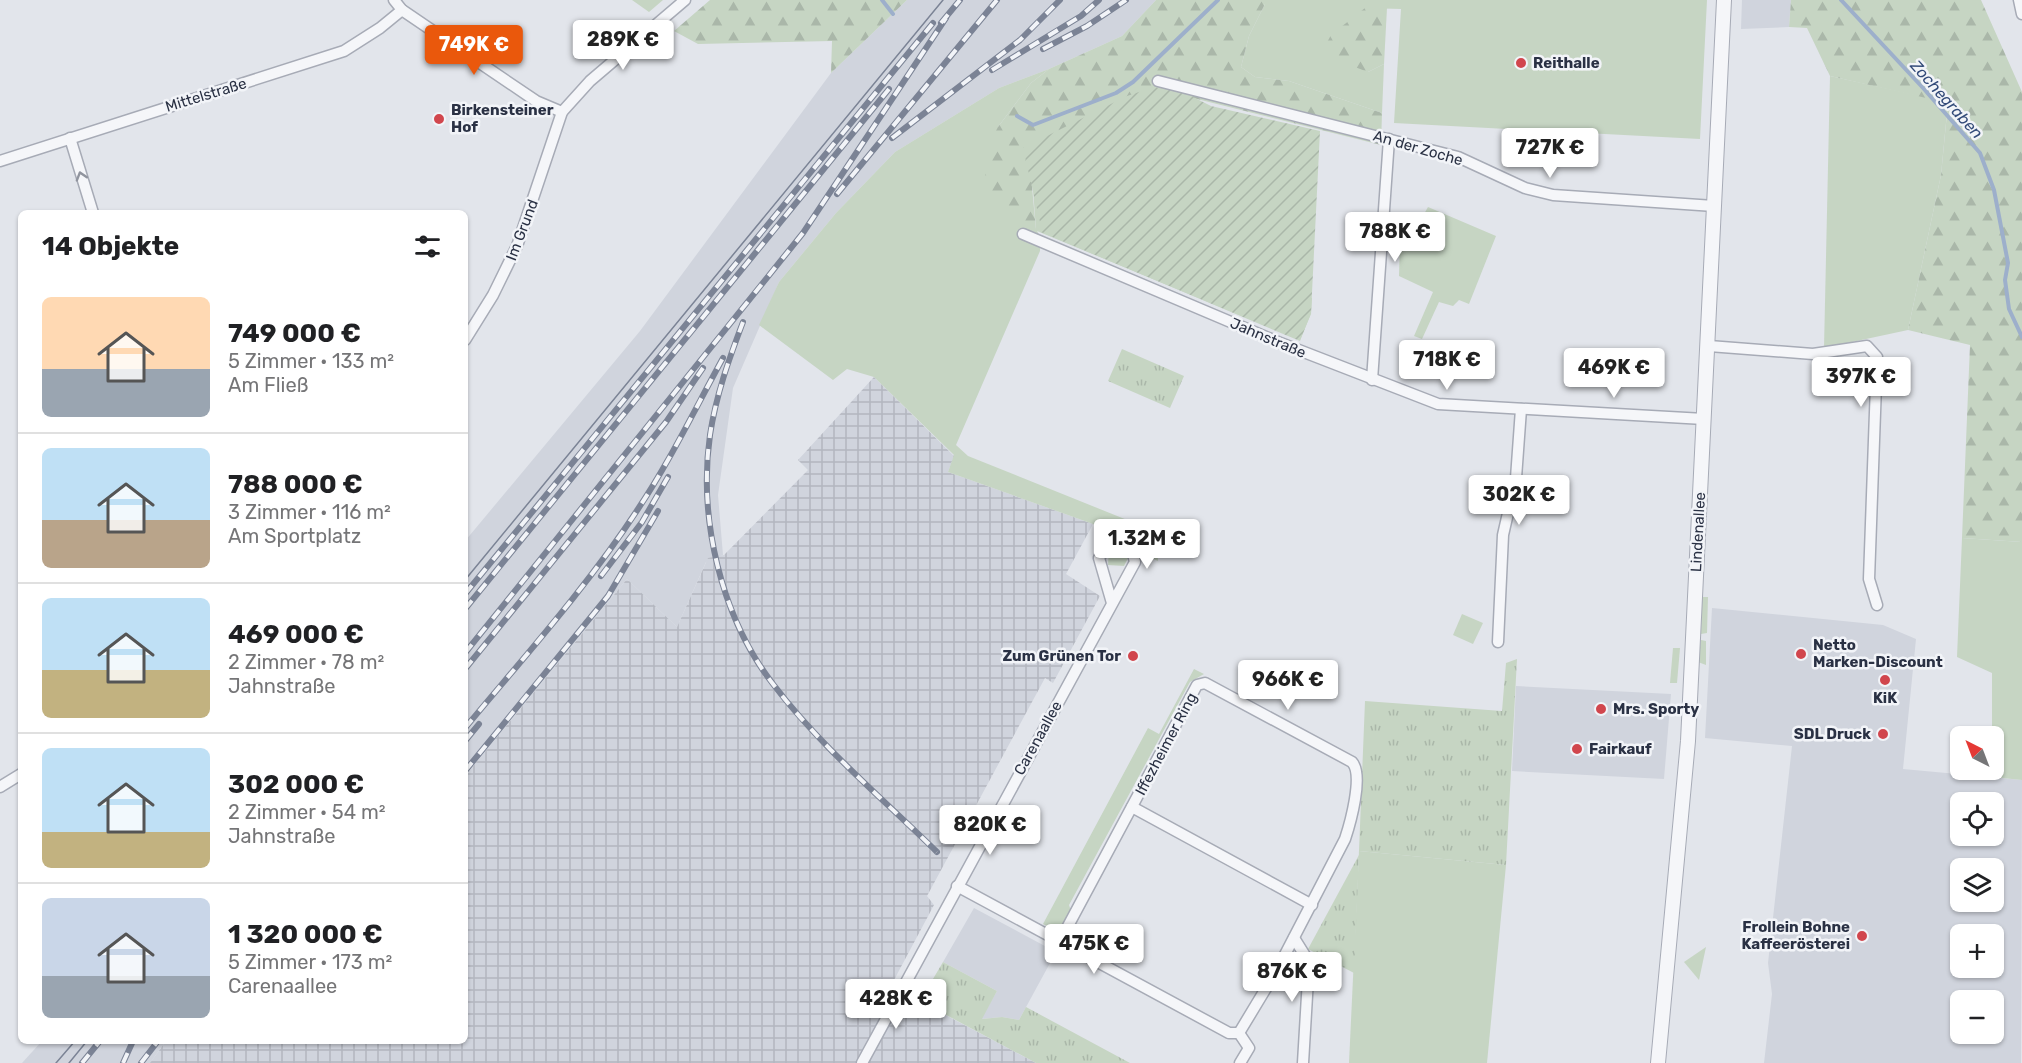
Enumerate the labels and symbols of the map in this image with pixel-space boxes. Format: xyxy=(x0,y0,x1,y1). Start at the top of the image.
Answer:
pin: 289K € xyxy=(574,20,672,71)
pin: 749K € xyxy=(425,25,523,76)
place label: Reithalle xyxy=(1533,54,1600,72)
water label: Zochegraben xyxy=(1906,55,1987,142)
marker: Reithalle xyxy=(1514,56,1528,70)
street label: Mittelstraße xyxy=(163,74,249,116)
place label: Birkensteiner Hof xyxy=(451,101,554,136)
marker: Birkensteiner Hof xyxy=(432,112,446,126)
street label: An der Zoche xyxy=(1371,127,1465,169)
pin: 727K € xyxy=(1501,128,1599,179)
one-way arrow xyxy=(76,171,88,182)
street label: Im Grund xyxy=(502,197,542,263)
pin: 788K € xyxy=(1346,212,1444,263)
street label: Jahnstraße xyxy=(1227,314,1309,362)
pin: 718K € xyxy=(1398,340,1496,391)
pin: 469K € xyxy=(1565,348,1663,399)
pin: 397K € xyxy=(1812,357,1910,408)
pin: 302K € xyxy=(1470,475,1568,526)
street label: Lindenallee xyxy=(1687,492,1709,572)
pin: 1.32M € xyxy=(1092,519,1202,570)
place label: Netto Marken-Discount xyxy=(1813,636,1943,671)
place label: Zum Grünen Tor xyxy=(1002,647,1121,665)
marker: Netto Marken-Discount xyxy=(1794,647,1808,661)
marker: Zum Grünen Tor xyxy=(1126,649,1140,663)
pin: 966K € xyxy=(1239,660,1337,711)
marker: KiK xyxy=(1878,673,1892,687)
place label: KiK xyxy=(1873,689,1897,707)
street label: Iffezheimer Ring xyxy=(1131,690,1201,798)
street label: Carenaallee xyxy=(1010,698,1066,778)
place label: Mrs. Sporty xyxy=(1613,700,1699,718)
marker: Mrs. Sporty xyxy=(1594,702,1608,716)
place label: SDL Druck xyxy=(1794,725,1871,743)
north arrow xyxy=(1950,726,2004,780)
marker: SDL Druck xyxy=(1876,727,1890,741)
place label: Fairkauf xyxy=(1589,740,1652,758)
marker: Fairkauf xyxy=(1570,742,1584,756)
pin: 820K € xyxy=(941,805,1039,856)
place label: Frollein Bohne Kaffeerösterei xyxy=(1742,918,1850,953)
pin: 475K € xyxy=(1045,924,1143,975)
marker: Frollein Bohne Kaffeerösterei xyxy=(1855,929,1869,943)
pin: 876K € xyxy=(1243,952,1341,1003)
pin: 428K € xyxy=(847,979,945,1030)

